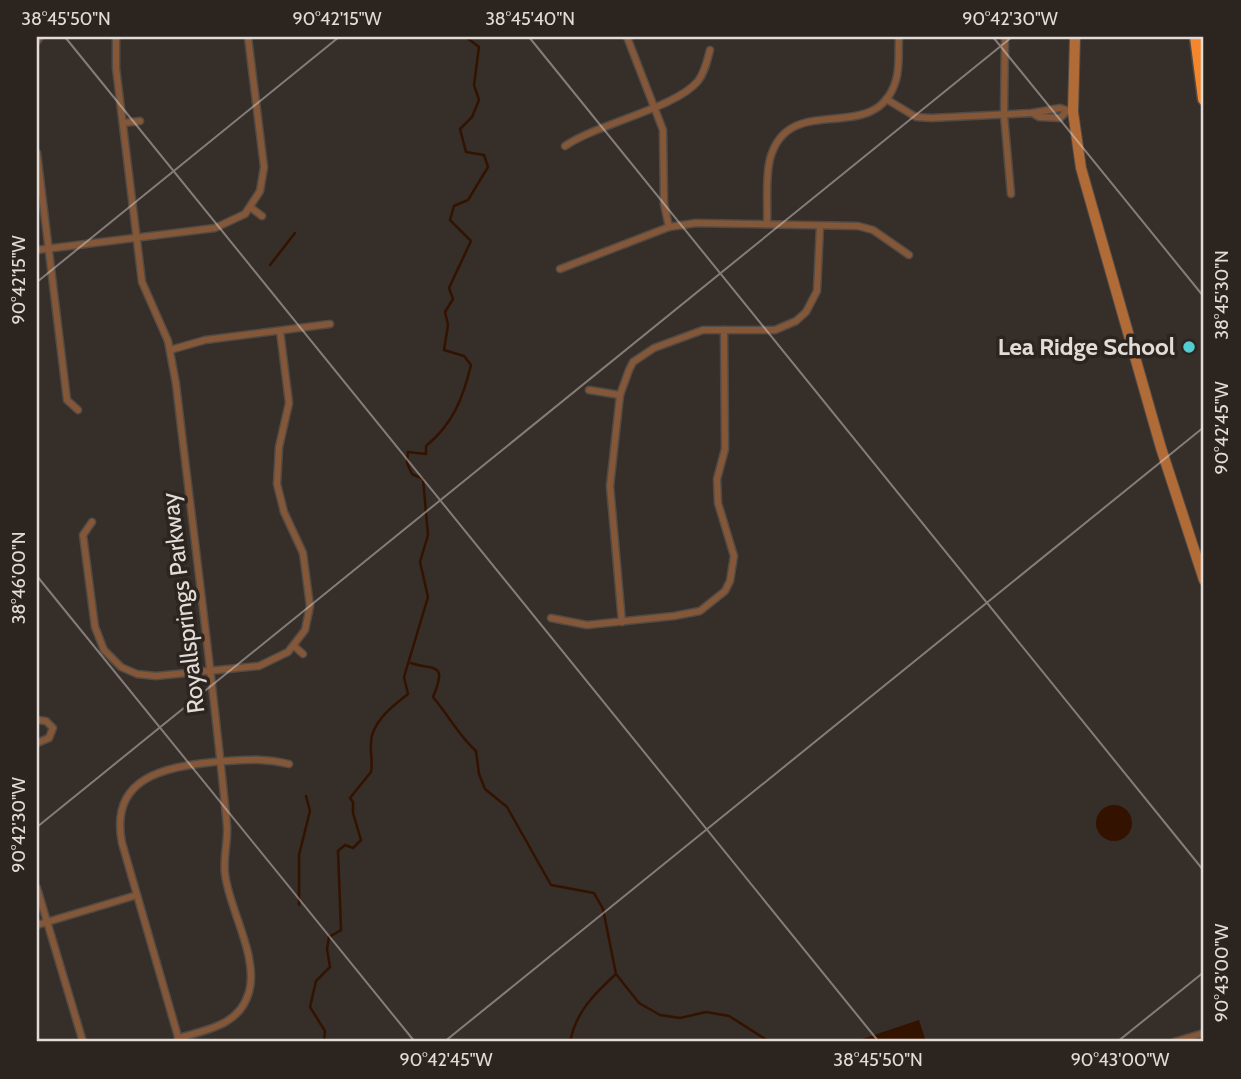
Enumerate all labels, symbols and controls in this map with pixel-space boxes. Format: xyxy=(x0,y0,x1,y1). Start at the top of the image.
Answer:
text: 38°45'50"N xyxy=(21,8,111,30)
text: 90°42'15"W xyxy=(293,8,381,30)
text: 38°45'40"N xyxy=(485,8,575,30)
text: 90°42'30"W xyxy=(962,8,1058,30)
text: 90°42'15"W xyxy=(8,236,30,324)
text: 38°45'30"N xyxy=(1211,250,1233,340)
place label: Lea Ridge School xyxy=(998,332,1175,361)
marker: Lea Ridge School xyxy=(1181,339,1197,355)
text: 90°42'45"W xyxy=(1211,381,1233,475)
street label: Royallsprings Parkway xyxy=(155,491,210,715)
text: 38°46'00"N xyxy=(8,532,30,624)
text: 90°42'30"W xyxy=(8,777,30,873)
text: 90°43'00"W xyxy=(1211,924,1233,1022)
text: 90°42'45"W xyxy=(399,1049,493,1071)
text: 38°45'50"N xyxy=(833,1049,923,1071)
text: 90°43'00"W xyxy=(1071,1049,1169,1071)

